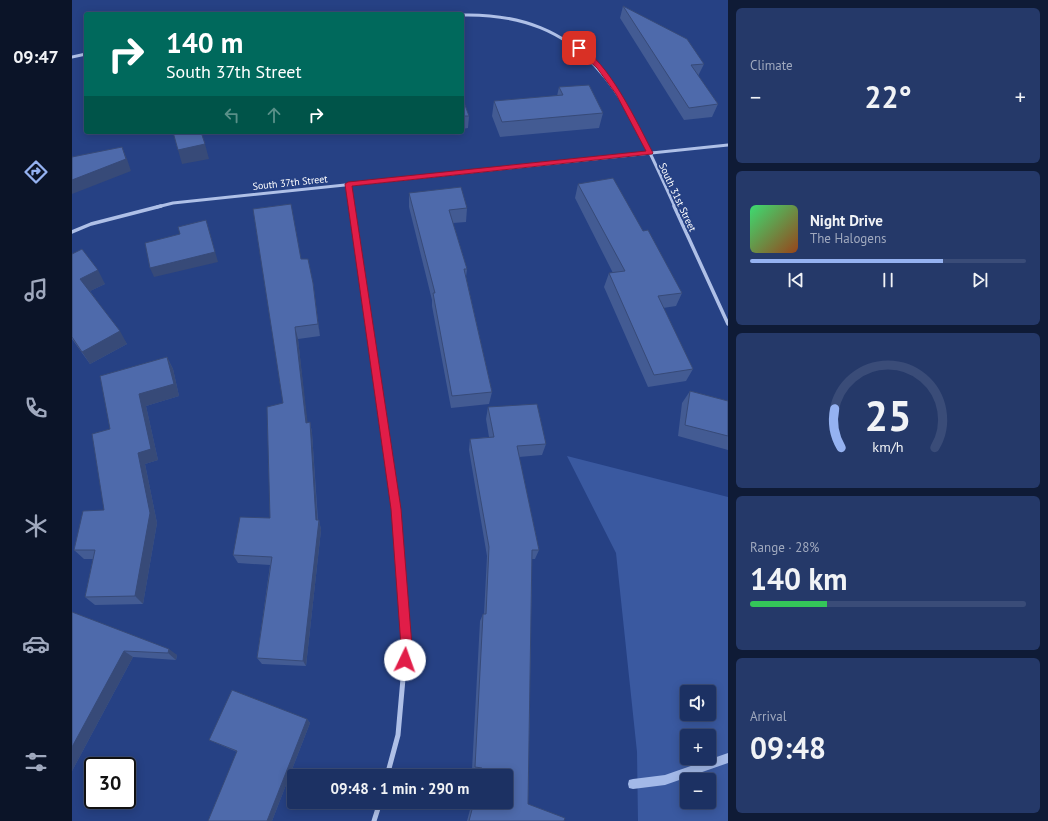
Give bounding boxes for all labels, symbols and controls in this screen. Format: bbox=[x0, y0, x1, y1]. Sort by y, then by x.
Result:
text: 140 m bbox=[166, 24, 243, 61]
icon: right bbox=[100, 28, 152, 80]
pin bbox=[562, 31, 596, 65]
icon: arrive bbox=[568, 37, 590, 59]
text: 09:47 bbox=[13, 45, 59, 68]
text: Climate bbox=[750, 57, 793, 74]
text: South 37th Street bbox=[166, 60, 302, 83]
text: 22° bbox=[864, 77, 912, 116]
text: − bbox=[750, 83, 761, 111]
text: + bbox=[1015, 83, 1026, 111]
icon: left bbox=[221, 104, 243, 126]
icon: ahead bbox=[263, 104, 285, 126]
icon: right bbox=[305, 104, 327, 126]
icon: directions bbox=[22, 158, 50, 186]
street label: South 31st Street bbox=[656, 161, 699, 234]
street label: South 37th Street bbox=[252, 172, 329, 193]
text: Night Drive bbox=[810, 211, 883, 230]
text: The Halogens bbox=[810, 230, 887, 247]
icon: previous bbox=[785, 269, 807, 291]
icon: pause bbox=[877, 269, 899, 291]
icon: next bbox=[969, 269, 991, 291]
icon: music bbox=[22, 276, 50, 304]
text: 25 bbox=[864, 389, 912, 442]
icon: phone bbox=[22, 394, 50, 422]
text: km/h bbox=[872, 437, 904, 456]
icon: climate bbox=[22, 512, 50, 540]
text: Range · 28% bbox=[750, 539, 819, 556]
text: 140 km bbox=[750, 559, 848, 598]
icon: car bbox=[22, 630, 50, 658]
position arrow bbox=[384, 639, 426, 681]
map controls bbox=[680, 685, 716, 809]
button: sound bbox=[680, 685, 716, 721]
text: Arrival bbox=[750, 708, 786, 725]
text: 09:48 bbox=[750, 728, 826, 767]
button: + bbox=[680, 729, 716, 765]
icon: filters bbox=[22, 748, 50, 776]
speed limit sign: 30 bbox=[84, 757, 136, 809]
button: − bbox=[680, 773, 716, 809]
text: 09:48 · 1 min · 290 m bbox=[331, 779, 469, 798]

